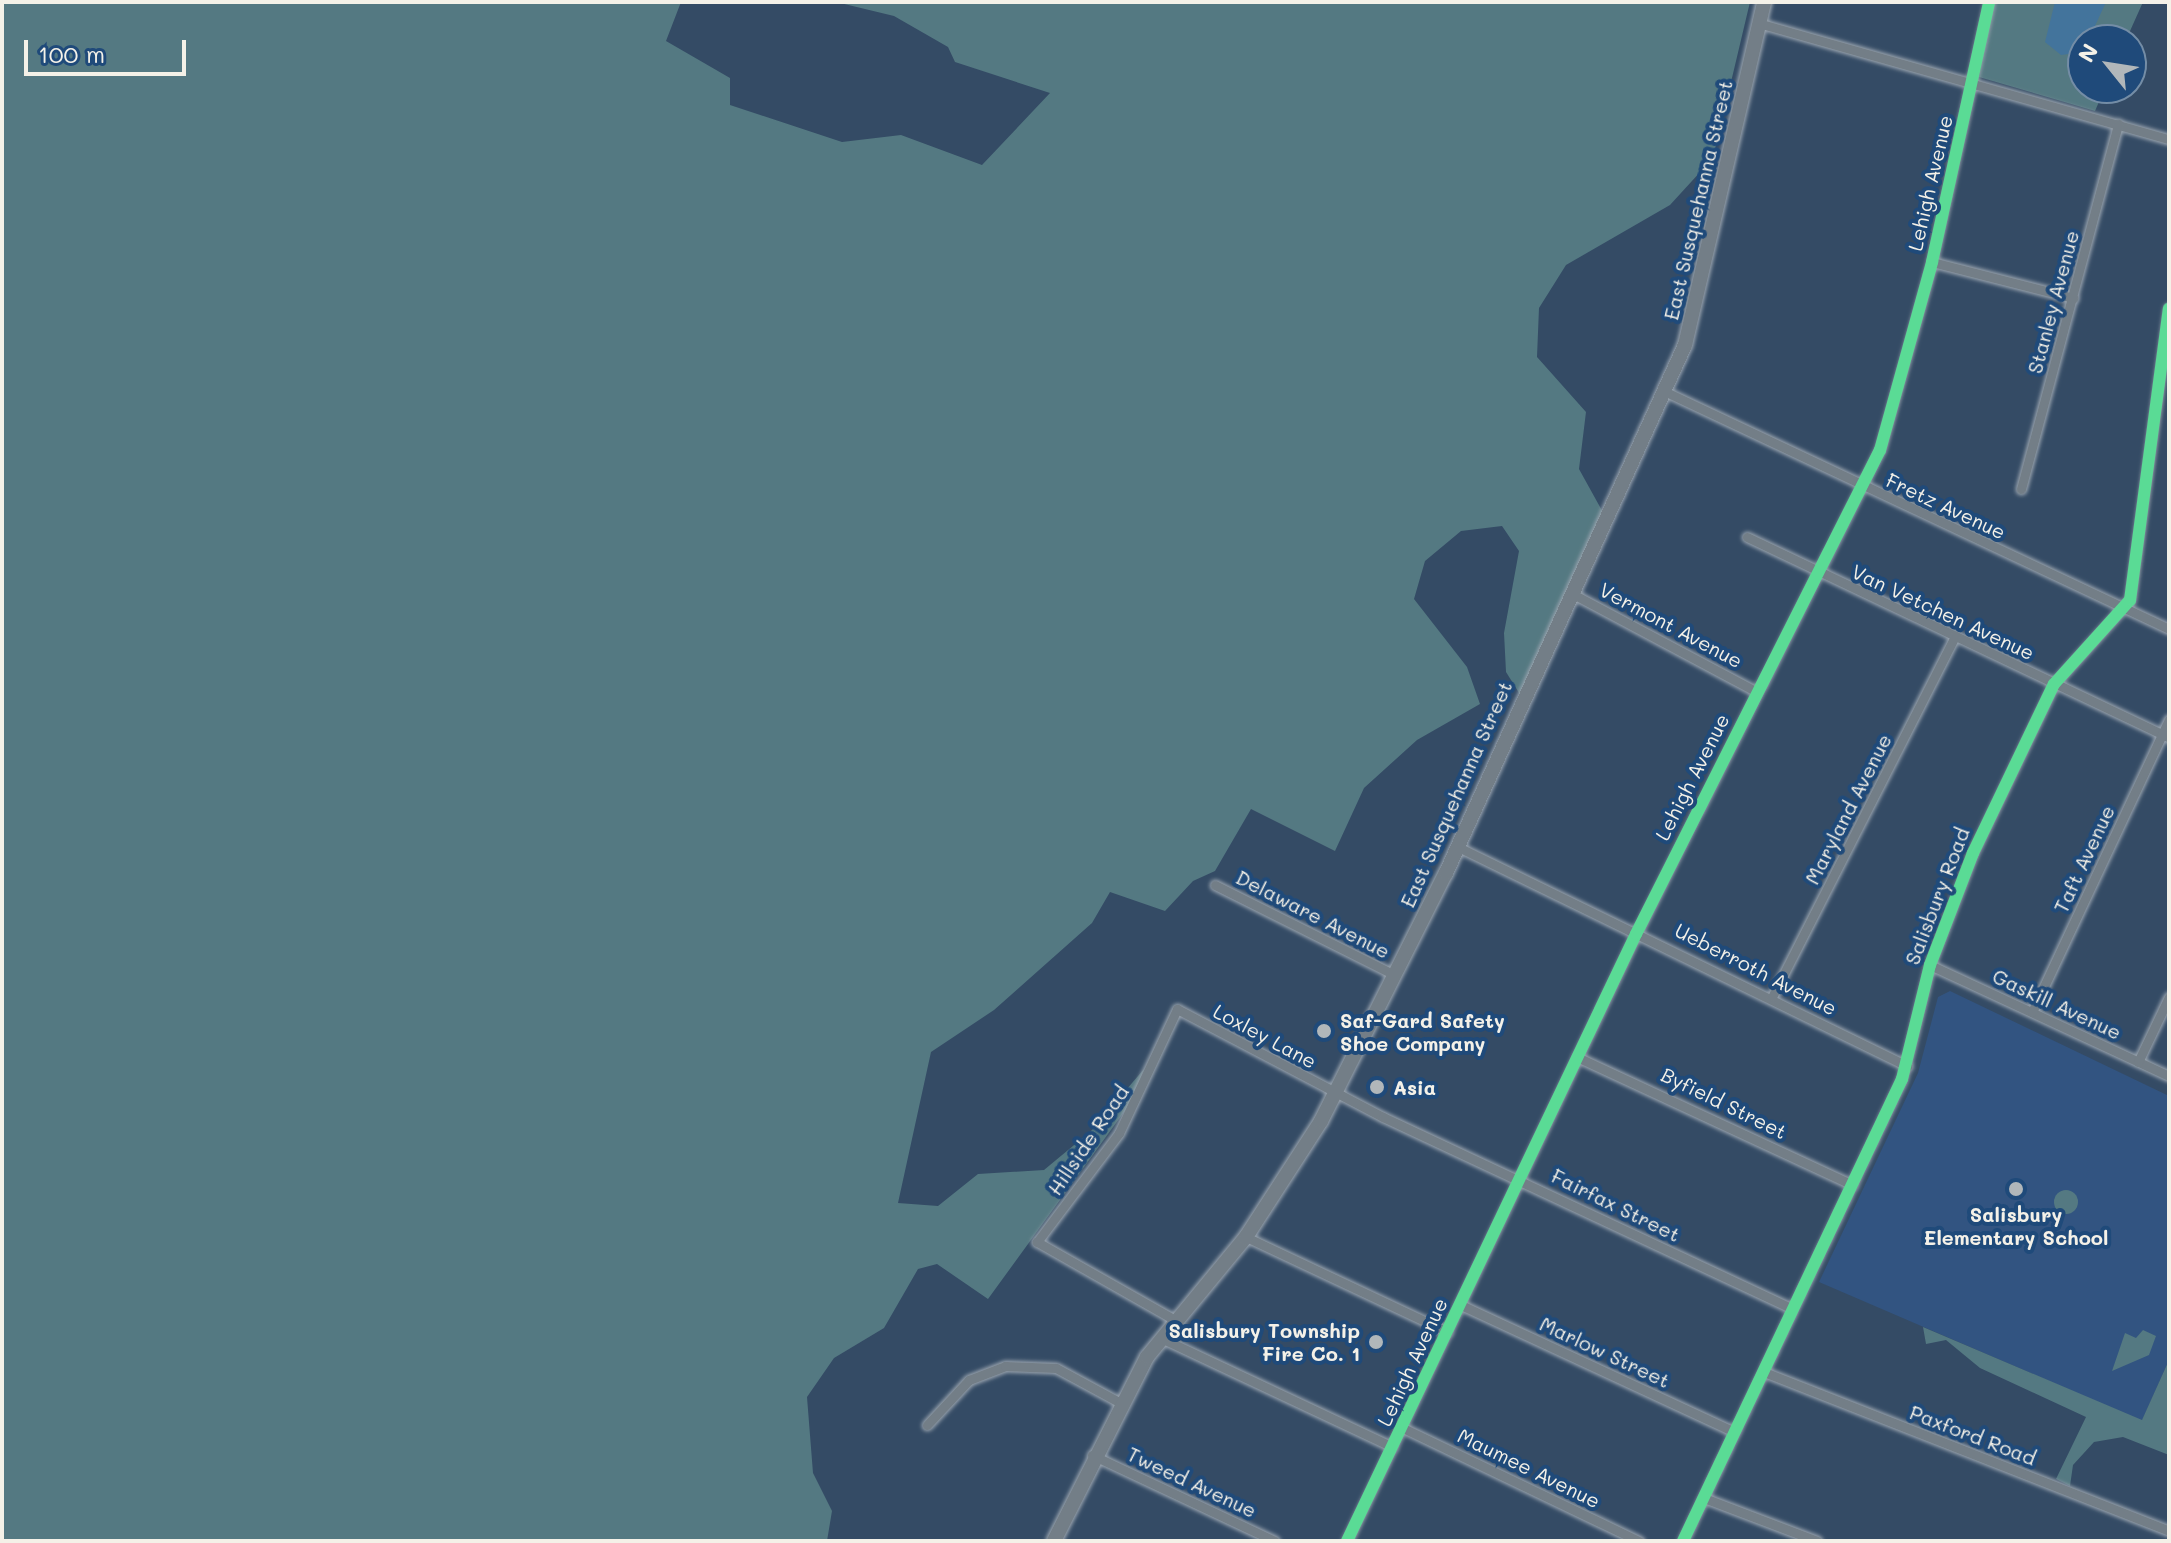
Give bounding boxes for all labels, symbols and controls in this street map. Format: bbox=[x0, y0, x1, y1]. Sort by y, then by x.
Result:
scale bar bbox=[28, 24, 190, 74]
north arrow bbox=[2067, 24, 2147, 104]
text: 100 m bbox=[38, 38, 105, 69]
text: N bbox=[2071, 38, 2104, 67]
street label: East Susquehanna Street bbox=[1659, 78, 1737, 322]
street label: Lehigh Avenue bbox=[1903, 113, 1957, 253]
street label: Stanley Avenue bbox=[2022, 228, 2084, 376]
street label: Fretz Avenue bbox=[1882, 468, 2010, 544]
street label: Van Vetchen Avenue bbox=[1848, 559, 2038, 665]
street label: Vermont Avenue bbox=[1595, 577, 1747, 673]
street label: East Susquehanna Street bbox=[1395, 677, 1517, 911]
street label: Lehigh Avenue bbox=[1650, 710, 1734, 844]
street label: Maryland Avenue bbox=[1800, 730, 1896, 888]
street label: Taft Avenue bbox=[2049, 801, 2119, 917]
street label: Salisbury Road bbox=[1900, 824, 1974, 968]
street label: Delaware Avenue bbox=[1232, 865, 1394, 963]
street label: Ueberroth Avenue bbox=[1671, 918, 1841, 1020]
street label: Gaskill Avenue bbox=[1989, 964, 2125, 1044]
street label: Loxley Lane bbox=[1209, 999, 1321, 1073]
place label: Saf-Gard Safety Shoe Company bbox=[1340, 1008, 1505, 1055]
marker: Saf-Gard Safety Shoe Company bbox=[1315, 1022, 1333, 1040]
street label: Byfield Street bbox=[1657, 1062, 1791, 1144]
place label: Asia bbox=[1393, 1075, 1436, 1099]
marker: Asia bbox=[1368, 1078, 1386, 1096]
street label: Hillside Road bbox=[1042, 1080, 1134, 1200]
street label: Fairfax Street bbox=[1548, 1163, 1684, 1247]
marker: Salisbury Elementary School bbox=[2007, 1180, 2025, 1198]
place label: Salisbury Elementary School bbox=[1924, 1202, 2108, 1249]
street label: Lehigh Avenue bbox=[1372, 1294, 1452, 1430]
street label: Marlow Street bbox=[1536, 1311, 1674, 1393]
place label: Salisbury Township Fire Co. 1 bbox=[1168, 1318, 1360, 1365]
marker: Salisbury Township Fire Co. 1 bbox=[1367, 1333, 1385, 1351]
street label: Paxford Road bbox=[1906, 1400, 2040, 1470]
street label: Maumee Avenue bbox=[1454, 1423, 1604, 1513]
street label: Tweed Avenue bbox=[1124, 1442, 1260, 1522]

